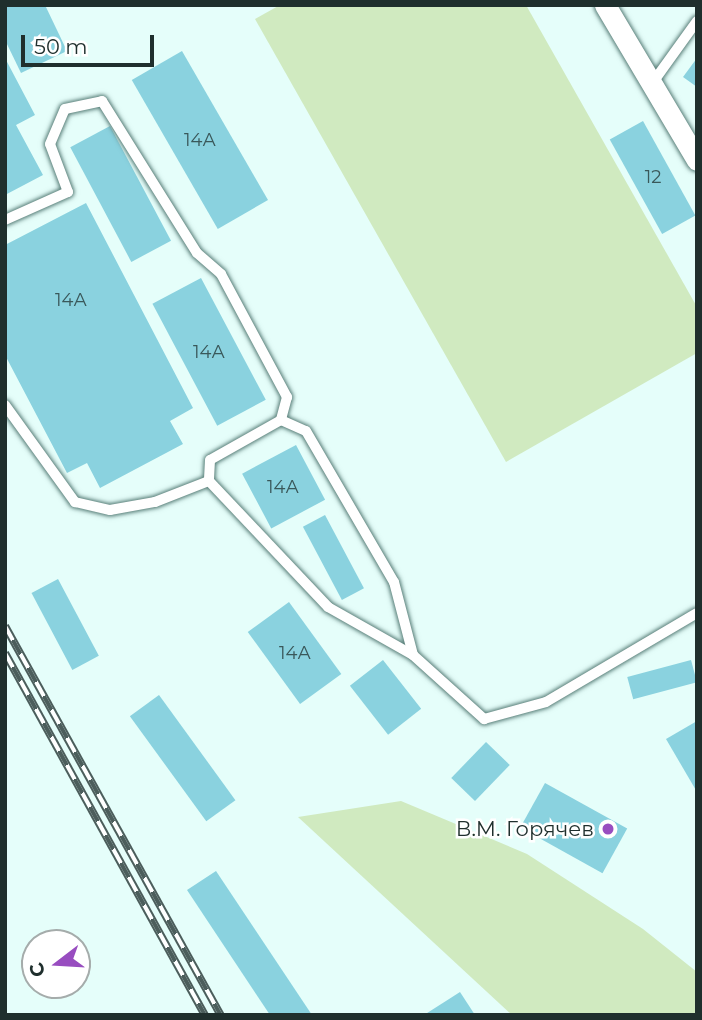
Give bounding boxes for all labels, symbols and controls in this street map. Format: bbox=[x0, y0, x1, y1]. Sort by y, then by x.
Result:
scale bar bbox=[24, 21, 158, 65]
text: 50 m bbox=[34, 34, 88, 59]
house number: 14А bbox=[184, 129, 216, 151]
house number: 12 bbox=[645, 166, 661, 188]
house number: 14А bbox=[55, 289, 87, 311]
house number: 14А bbox=[193, 341, 225, 363]
house number: 14А bbox=[267, 476, 299, 498]
house number: 14А bbox=[279, 642, 311, 664]
place label: В.М. Горячев bbox=[456, 816, 594, 842]
marker: В.М. Горячев bbox=[600, 821, 616, 837]
north arrow bbox=[21, 929, 91, 999]
text: С bbox=[24, 960, 50, 980]

